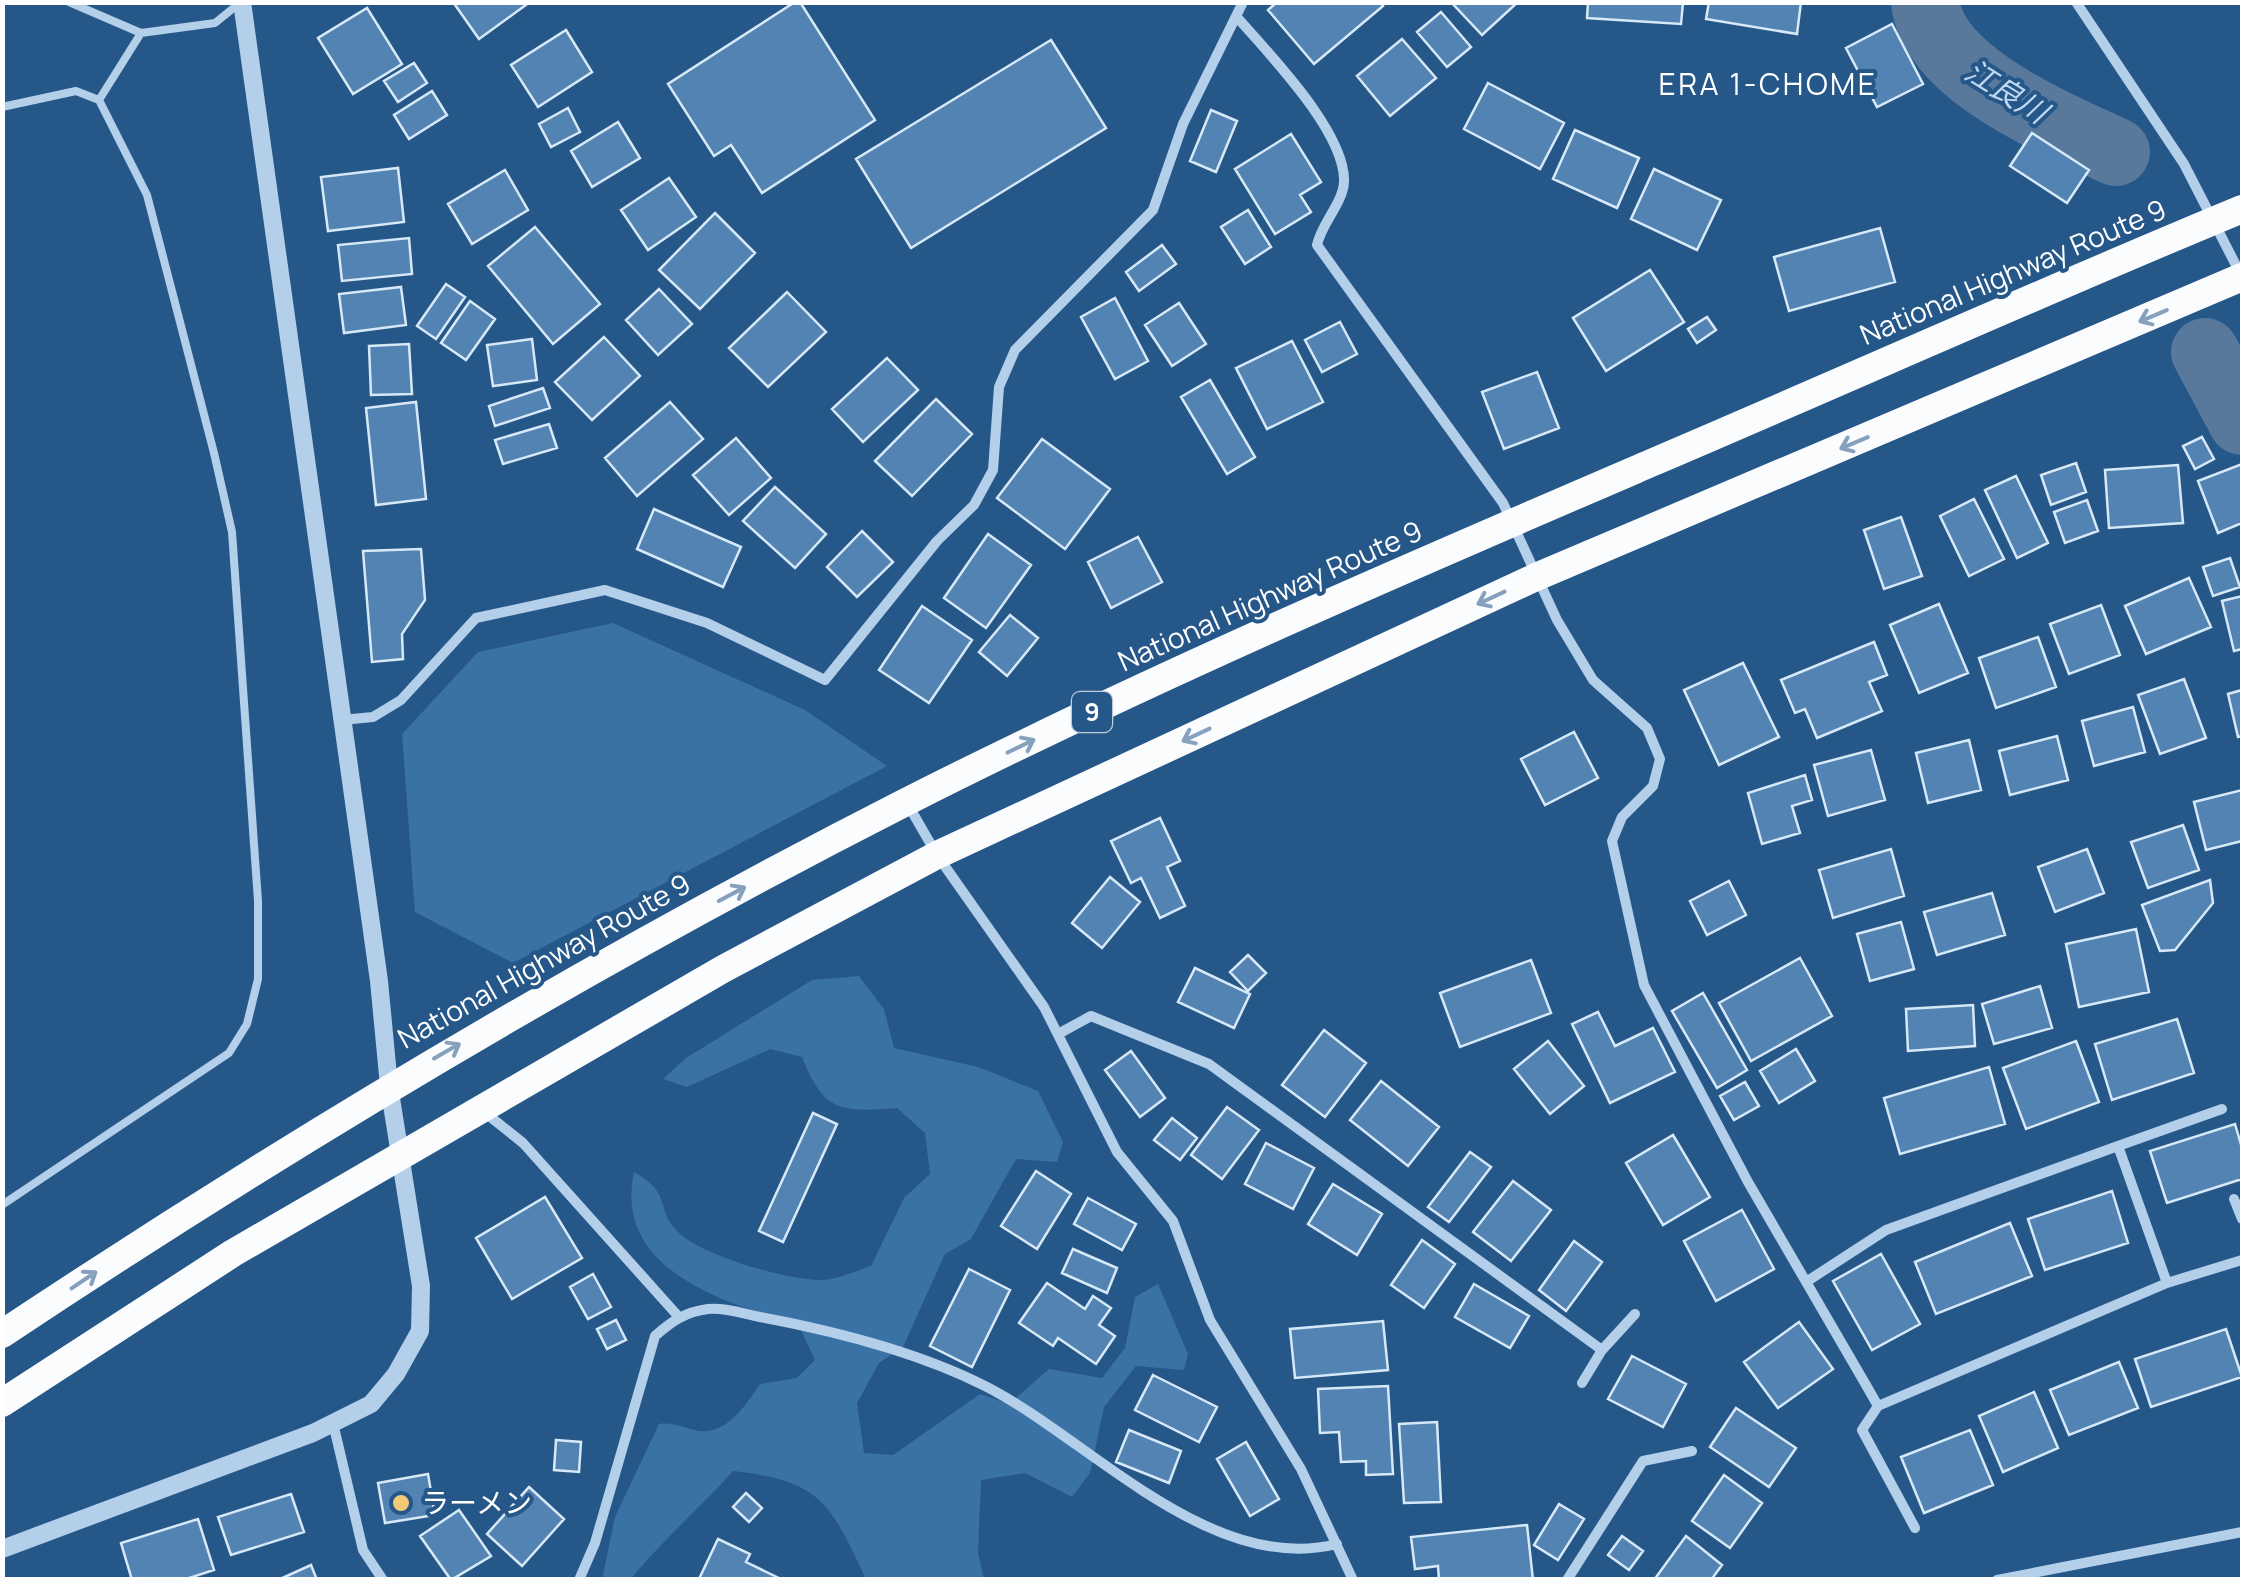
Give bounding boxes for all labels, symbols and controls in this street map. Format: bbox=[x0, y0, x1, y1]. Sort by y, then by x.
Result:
water label: 江良川 bbox=[1958, 49, 2058, 134]
district label: ERA 1-CHOME bbox=[1659, 63, 1877, 104]
street label: National Highway Route 9 bbox=[1854, 189, 2171, 353]
one-way arrow bbox=[2138, 308, 2169, 326]
one-way arrow bbox=[1839, 435, 1869, 453]
street label: National Highway Route 9 bbox=[1112, 511, 1428, 679]
one-way arrow bbox=[1477, 590, 1507, 609]
road number: 9 bbox=[1072, 692, 1112, 732]
one-way arrow bbox=[1181, 726, 1211, 745]
one-way arrow bbox=[1006, 736, 1036, 755]
street label: National Highway Route 9 bbox=[390, 864, 697, 1056]
one-way arrow bbox=[716, 884, 746, 903]
one-way arrow bbox=[433, 1041, 461, 1061]
one-way arrow bbox=[69, 1270, 97, 1291]
place label: ラーメン bbox=[421, 1483, 532, 1521]
marker: ラーメン bbox=[390, 1492, 412, 1514]

